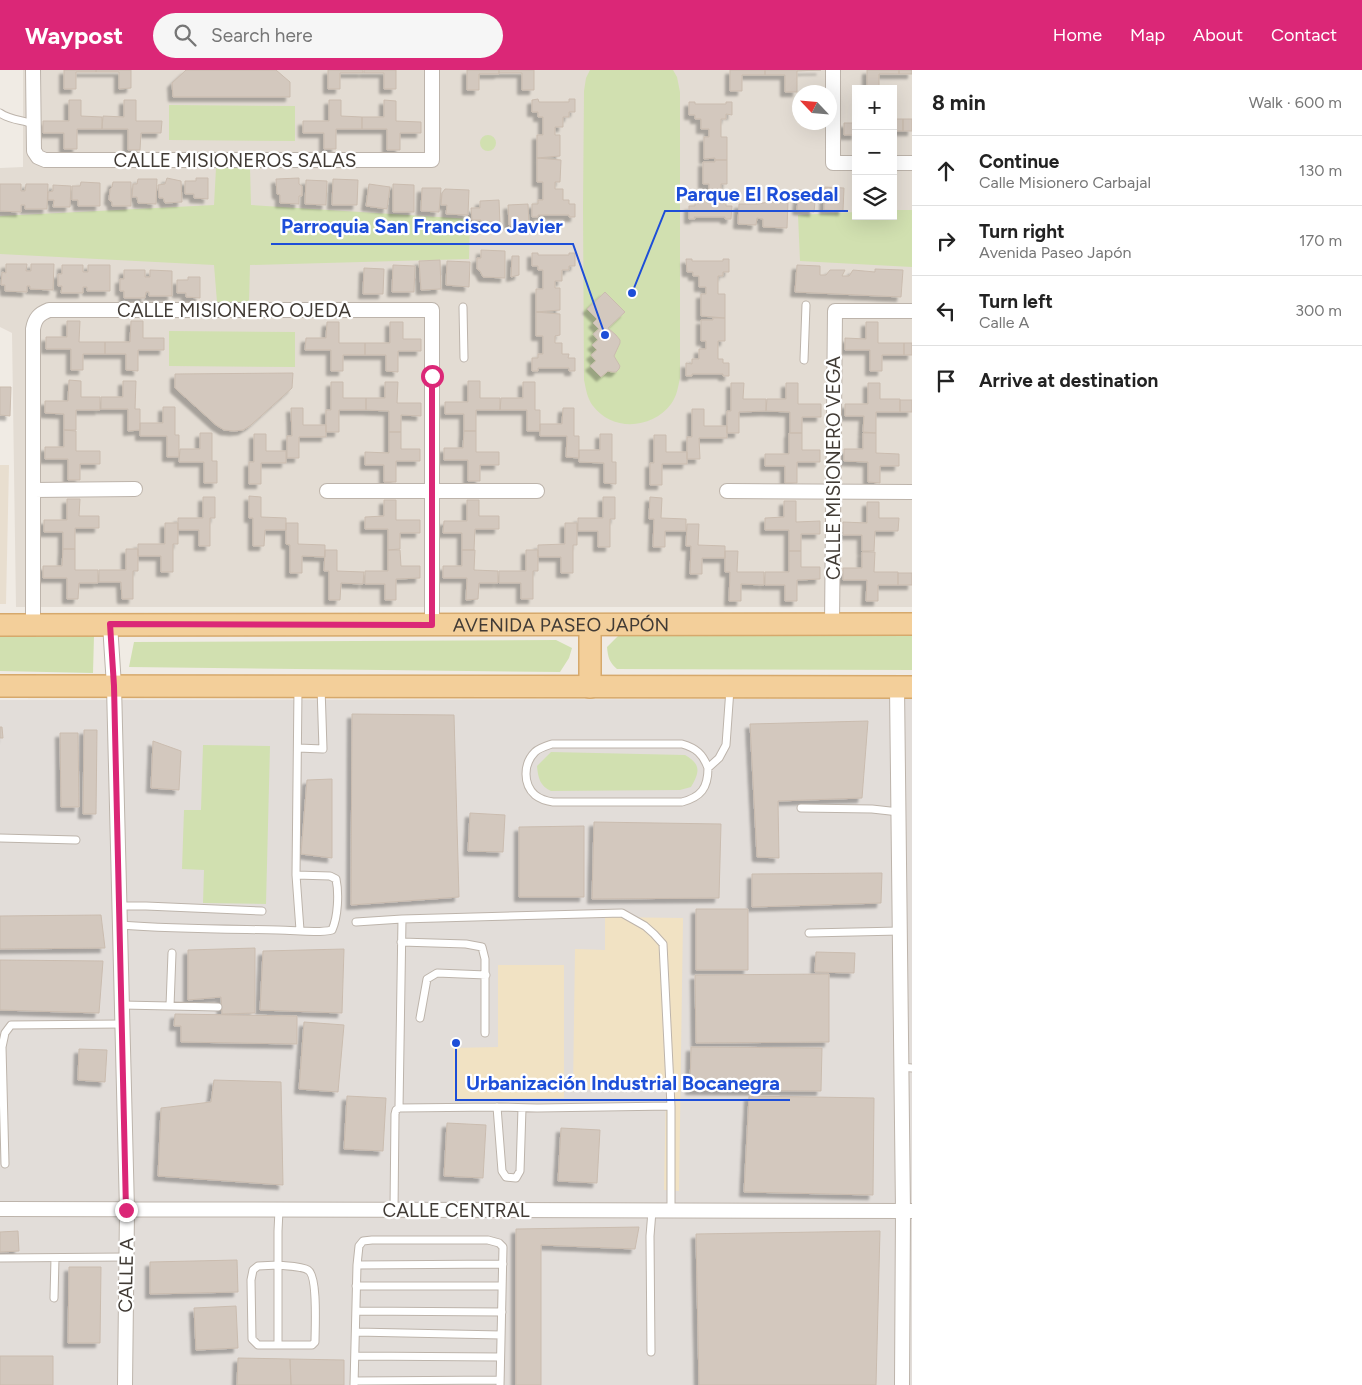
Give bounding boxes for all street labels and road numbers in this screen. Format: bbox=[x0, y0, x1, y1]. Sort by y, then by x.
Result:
street label: CALLE MISIONEROS SALAS bbox=[114, 149, 356, 172]
street label: CALLE MISIONERO OJEDA bbox=[117, 299, 351, 322]
street label: CALLE MISIONERO VEGA bbox=[822, 356, 845, 580]
street label: AVENIDA PASEO JAPÓN bbox=[453, 613, 669, 636]
street label: CALLE CENTRAL bbox=[382, 1199, 530, 1222]
street label: CALLE A bbox=[114, 1237, 138, 1313]

